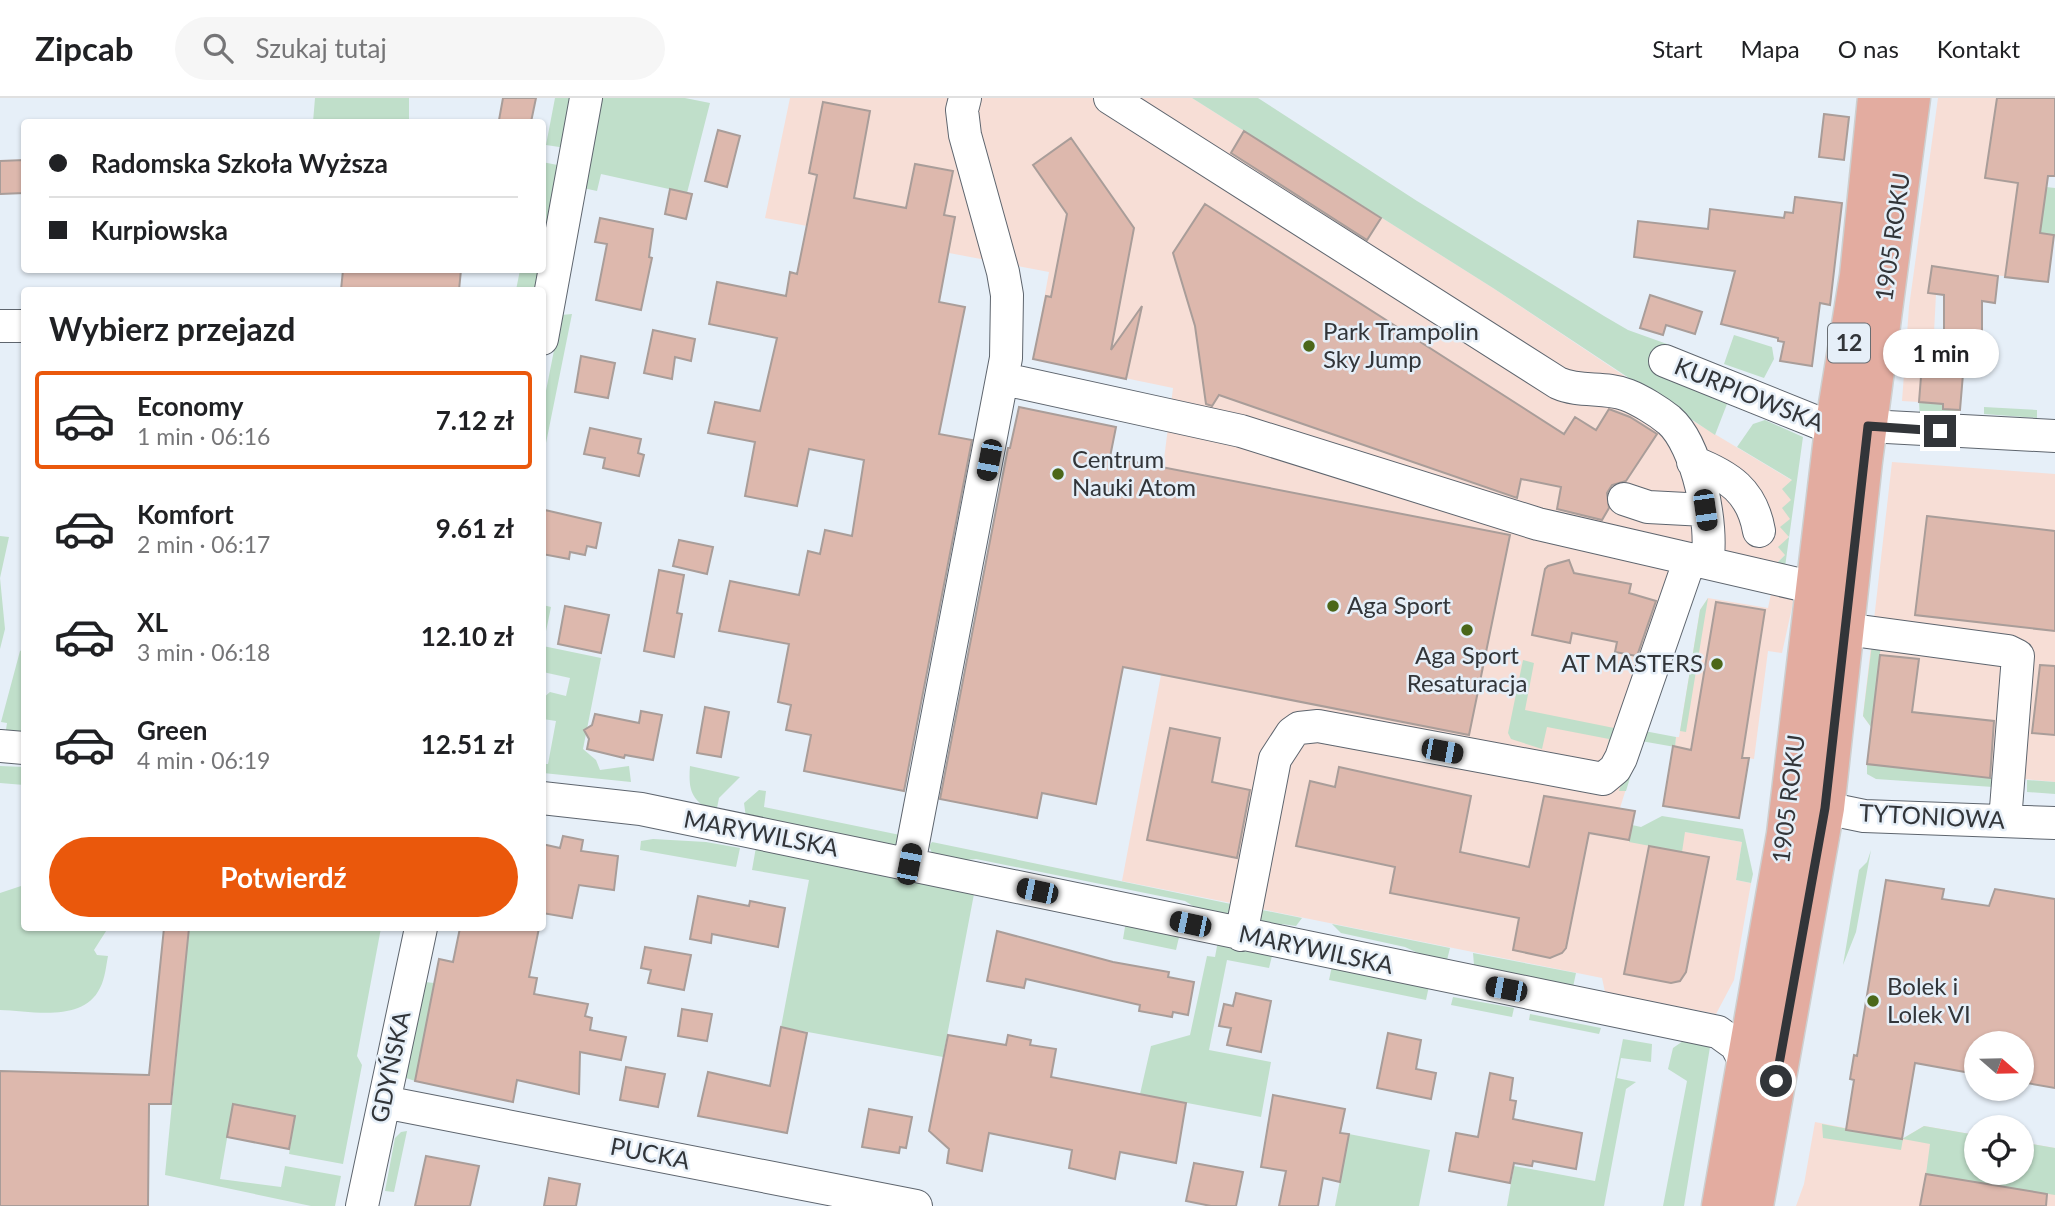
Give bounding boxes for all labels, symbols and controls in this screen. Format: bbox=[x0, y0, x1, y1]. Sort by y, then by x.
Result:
search box bbox=[175, 17, 665, 80]
text: Zipcab bbox=[35, 28, 133, 68]
icon: search bbox=[199, 29, 237, 67]
text: Szukaj tutaj bbox=[255, 32, 387, 64]
text: Start bbox=[1652, 34, 1703, 63]
text: Mapa bbox=[1741, 34, 1800, 63]
text: O nas bbox=[1838, 34, 1899, 63]
text: Kontakt bbox=[1937, 34, 2020, 63]
text: Radomska Szkoła Wyższa bbox=[91, 147, 388, 179]
street label: 1905 ROKU bbox=[1868, 171, 1915, 303]
text: Kurpiowska bbox=[91, 214, 228, 246]
text: Wybierz przejazd bbox=[49, 309, 295, 348]
place label: Park Trampolin Sky Jump bbox=[1323, 316, 1479, 373]
road number: 12 bbox=[1828, 324, 1870, 362]
callout: 1 min bbox=[1882, 330, 1998, 378]
marker: Park Trampolin Sky Jump bbox=[1301, 338, 1317, 354]
text: 1 min bbox=[1912, 339, 1970, 367]
street label: KURPIOWSKA bbox=[1671, 350, 1829, 437]
icon: car bbox=[53, 389, 116, 452]
text: Economy bbox=[137, 390, 243, 422]
text: 7.12 zł bbox=[436, 404, 514, 436]
route end bbox=[1924, 415, 1956, 447]
text: 1 min · 06:16 bbox=[137, 422, 270, 450]
car bbox=[975, 437, 1004, 483]
place label: Centrum Nauki Atom bbox=[1072, 444, 1196, 501]
marker: Centrum Nauki Atom bbox=[1050, 466, 1066, 482]
car bbox=[1692, 488, 1719, 532]
icon: car bbox=[53, 497, 116, 560]
text: Komfort bbox=[137, 498, 234, 530]
text: 9.61 zł bbox=[436, 512, 514, 544]
text: 2 min · 06:17 bbox=[137, 530, 270, 558]
place label: Aga Sport bbox=[1347, 590, 1451, 619]
marker: Aga Sport bbox=[1325, 598, 1341, 614]
icon: car bbox=[53, 605, 116, 668]
text: XL bbox=[137, 606, 168, 638]
text: 12.10 zł bbox=[421, 620, 514, 652]
marker: Aga Sport Resaturacja bbox=[1459, 622, 1475, 638]
text: 3 min · 06:18 bbox=[137, 638, 270, 666]
place label: Aga Sport Resaturacja bbox=[1407, 640, 1527, 697]
place label: AT MASTERS bbox=[1561, 648, 1703, 677]
marker: AT MASTERS bbox=[1709, 656, 1725, 672]
icon: car bbox=[53, 713, 116, 776]
text: Green bbox=[137, 714, 207, 746]
text: 12.51 zł bbox=[421, 728, 514, 760]
street label: 1905 ROKU bbox=[1765, 733, 1810, 865]
car bbox=[1420, 737, 1465, 765]
text: 4 min · 06:19 bbox=[137, 746, 270, 774]
street label: TYTONIOWA bbox=[1858, 797, 2006, 834]
street label: MARYWILSKA bbox=[681, 803, 842, 862]
button: Potwierdź bbox=[49, 837, 518, 917]
car bbox=[895, 841, 924, 887]
car bbox=[1015, 876, 1060, 906]
car bbox=[1168, 909, 1213, 939]
street label: MARYWILSKA bbox=[1237, 918, 1397, 979]
place label: Bolek i Lolek VI bbox=[1887, 971, 1971, 1028]
car bbox=[1484, 975, 1529, 1003]
marker: Bolek i Lolek VI bbox=[1865, 993, 1881, 1009]
street label: GDYŃSKA bbox=[364, 1008, 416, 1125]
north arrow bbox=[1964, 1031, 2034, 1101]
map controls bbox=[1964, 1031, 2034, 1185]
route start bbox=[1760, 1065, 1792, 1097]
button: locate bbox=[1964, 1115, 2034, 1185]
street label: PUCKA bbox=[608, 1131, 693, 1175]

